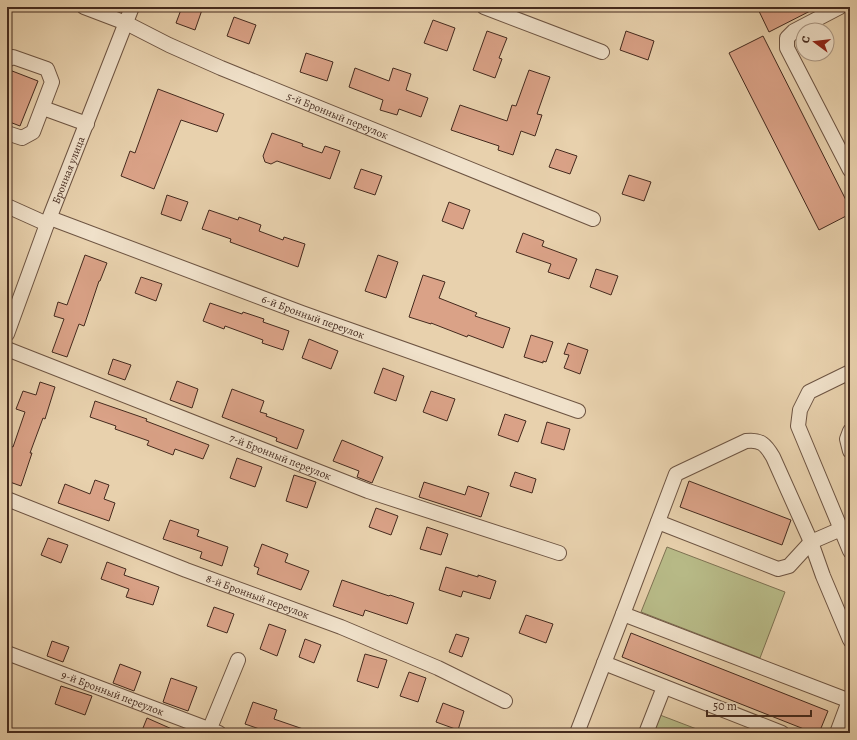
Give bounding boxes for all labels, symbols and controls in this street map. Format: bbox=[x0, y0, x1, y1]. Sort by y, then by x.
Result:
north arrow bbox=[795, 22, 835, 62]
text: С bbox=[798, 34, 814, 45]
street label: 5-й Бронный переулок bbox=[285, 88, 391, 143]
street label: Бронная улица bbox=[48, 133, 88, 206]
street label: 6-й Бронный переулок bbox=[260, 291, 367, 342]
street label: 7-й Бронный переулок bbox=[228, 430, 334, 483]
street label: 8-й Бронный переулок bbox=[204, 571, 312, 622]
street label: 9-й Бронный переулок bbox=[59, 667, 166, 719]
scale bar bbox=[707, 692, 811, 718]
text: 50 m bbox=[713, 698, 737, 714]

